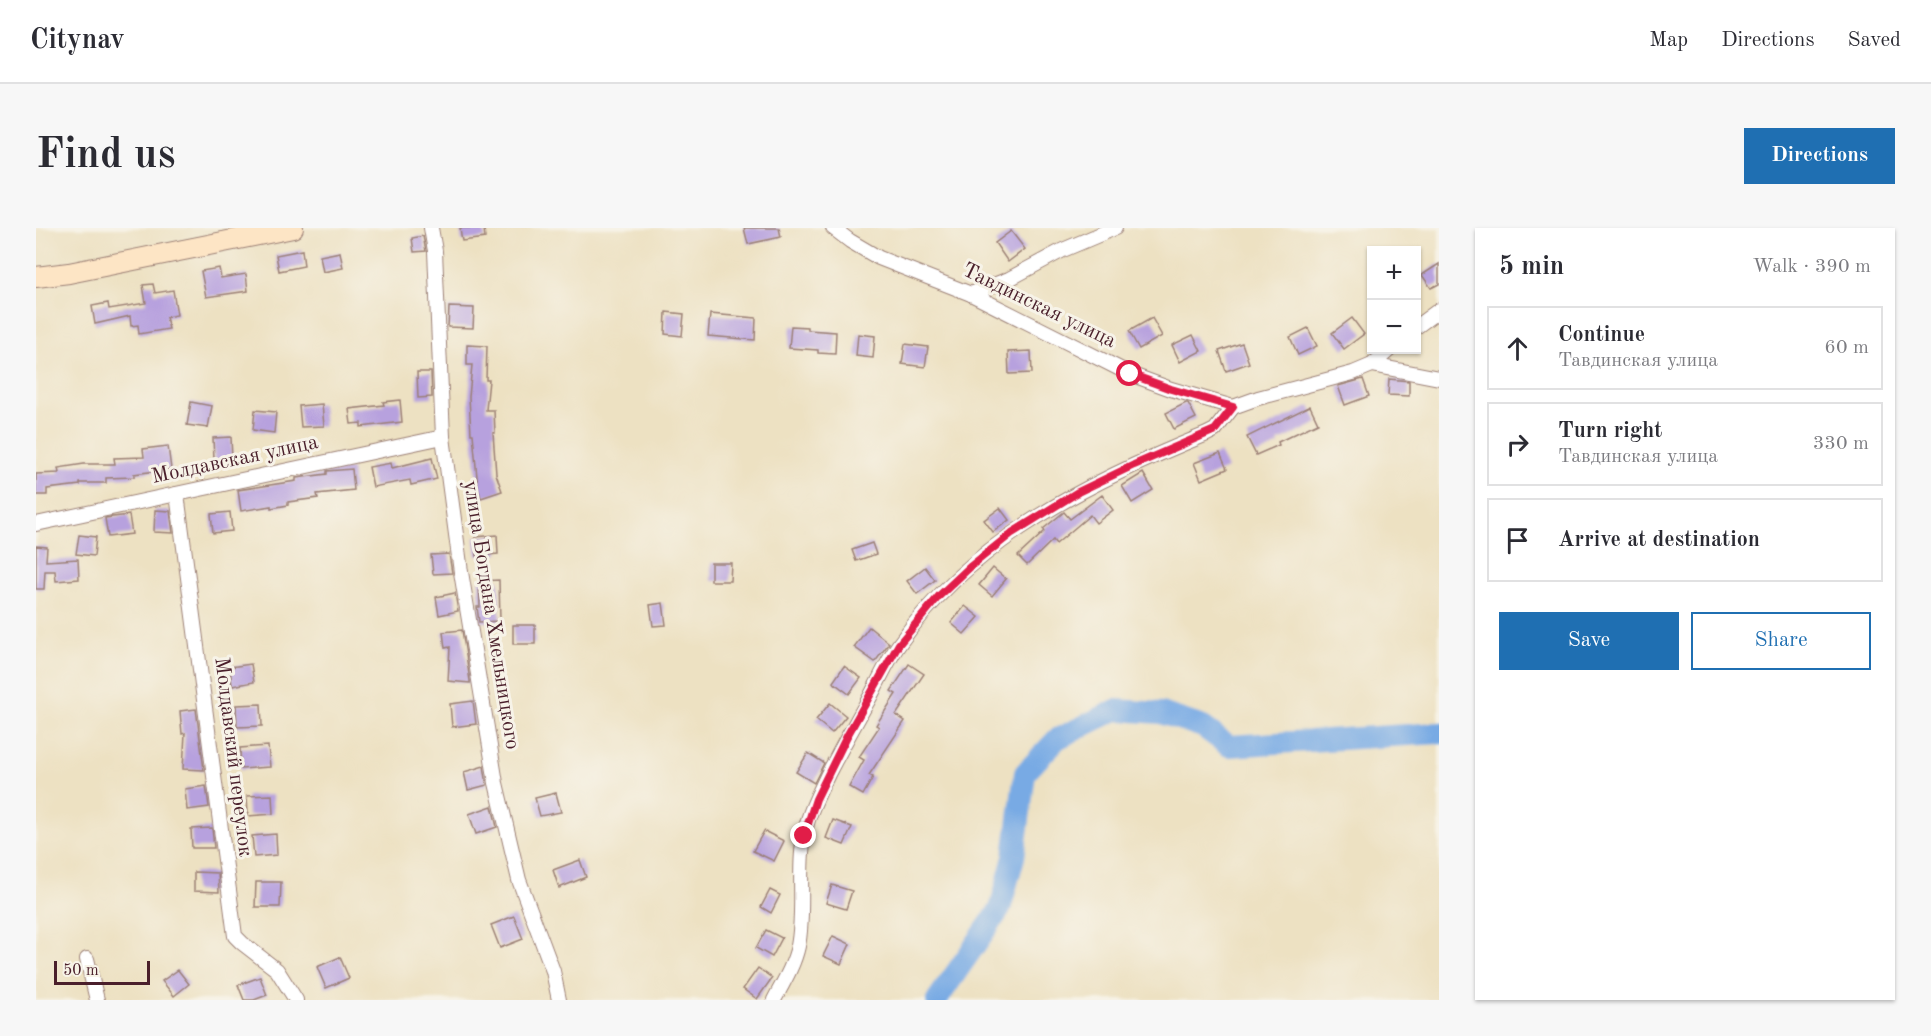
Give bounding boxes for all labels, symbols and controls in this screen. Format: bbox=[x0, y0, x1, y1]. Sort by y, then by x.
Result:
text: Citynav bbox=[30, 27, 125, 55]
text: Map bbox=[1649, 30, 1688, 51]
text: Directions bbox=[1721, 30, 1815, 51]
text: Saved bbox=[1848, 30, 1901, 51]
button: Directions bbox=[1744, 128, 1895, 184]
text: Find us bbox=[36, 135, 175, 177]
map controls bbox=[1367, 246, 1421, 354]
button: + bbox=[1367, 246, 1421, 300]
text: 5 min bbox=[1499, 254, 1564, 280]
text: Walk · 390 m bbox=[1752, 257, 1871, 277]
street label: Тавдинская улица bbox=[959, 260, 1119, 352]
button: − bbox=[1367, 300, 1421, 354]
text: Continue bbox=[1558, 324, 1645, 346]
icon: ahead bbox=[1501, 332, 1534, 365]
text: 60 m bbox=[1824, 338, 1869, 358]
text: Тавдинская улица bbox=[1558, 351, 1718, 371]
route start bbox=[1116, 360, 1142, 386]
text: Turn right bbox=[1558, 420, 1662, 442]
icon: right bbox=[1501, 428, 1534, 461]
street label: Молдавская улица bbox=[150, 432, 320, 488]
text: 330 m bbox=[1813, 434, 1869, 454]
text: Тавдинская улица bbox=[1558, 447, 1718, 467]
street label: улица Богдана Хмельницкого bbox=[459, 479, 523, 751]
icon: arrive bbox=[1501, 524, 1534, 557]
text: Arrive at destination bbox=[1558, 529, 1760, 551]
button: Save bbox=[1499, 612, 1679, 670]
button: Share bbox=[1691, 612, 1871, 670]
street label: Молдавский переулок bbox=[210, 656, 256, 858]
route end bbox=[790, 822, 816, 848]
scale bar bbox=[54, 958, 150, 986]
text: 50 m bbox=[63, 963, 99, 979]

